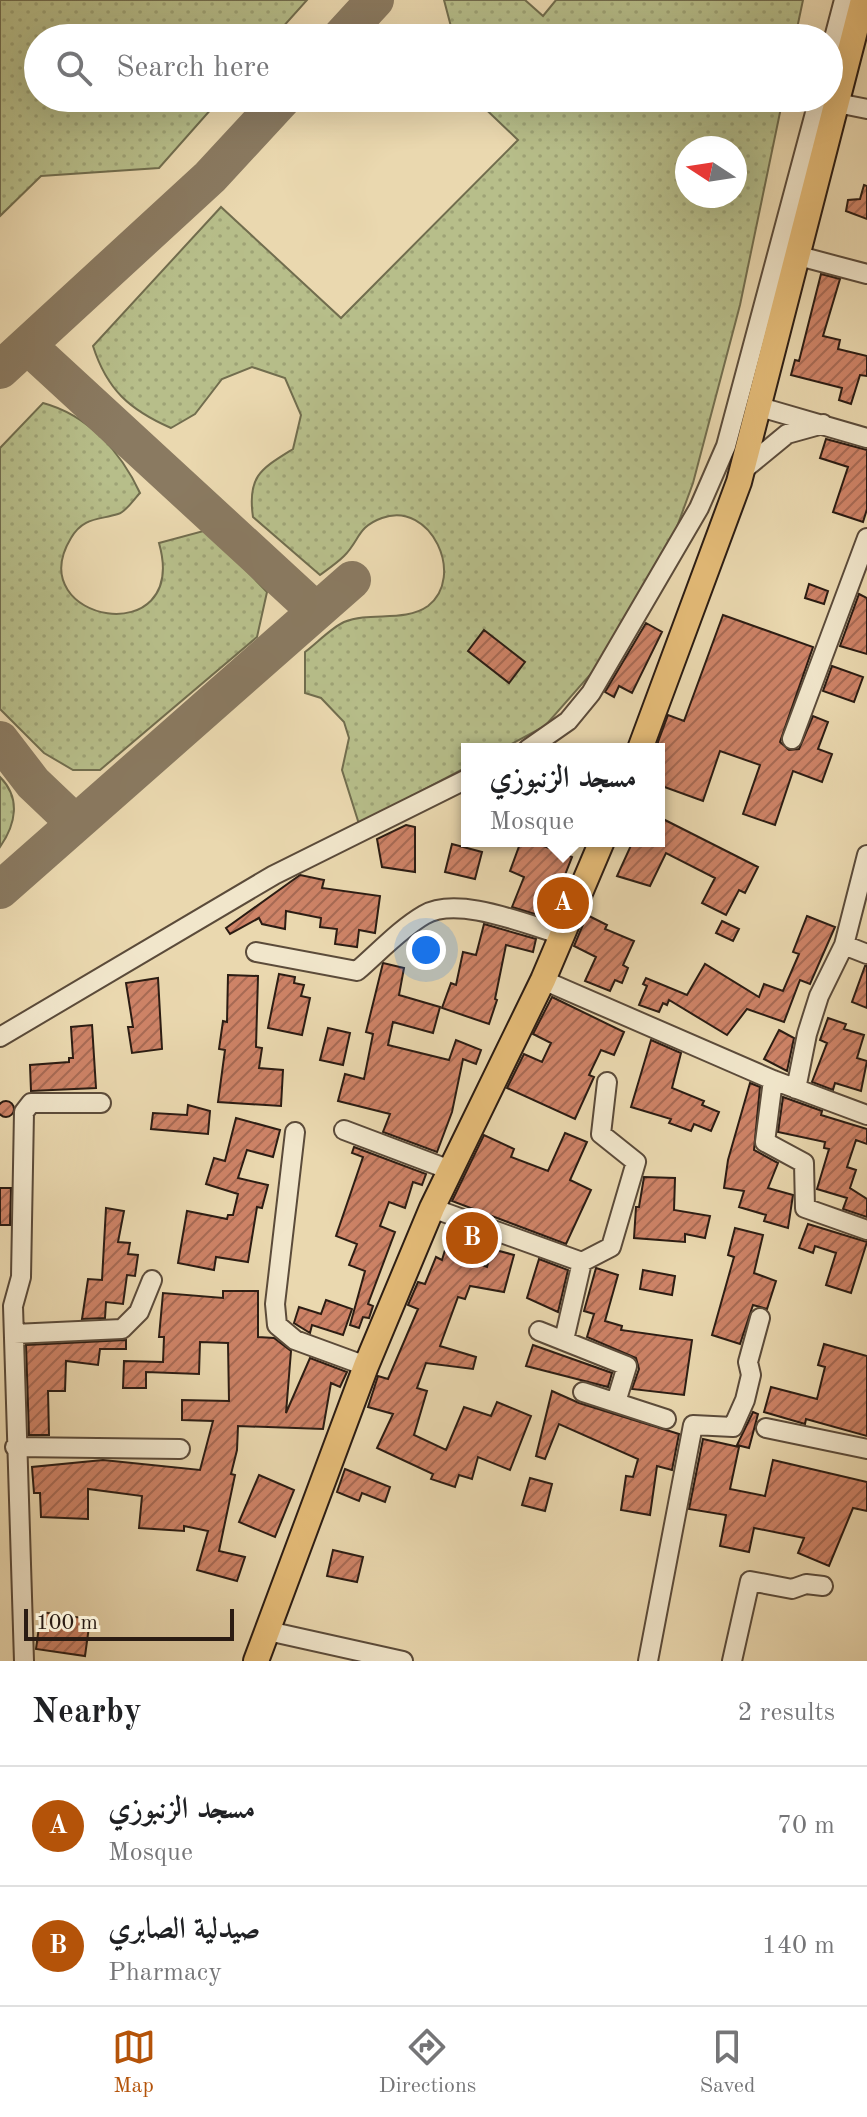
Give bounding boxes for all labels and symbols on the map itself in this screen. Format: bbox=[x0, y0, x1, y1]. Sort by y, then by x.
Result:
north arrow bbox=[675, 136, 747, 208]
pin: A bbox=[537, 873, 589, 933]
your location bbox=[406, 930, 446, 970]
pin: B bbox=[446, 1208, 498, 1268]
scale bar bbox=[24, 1605, 234, 1641]

